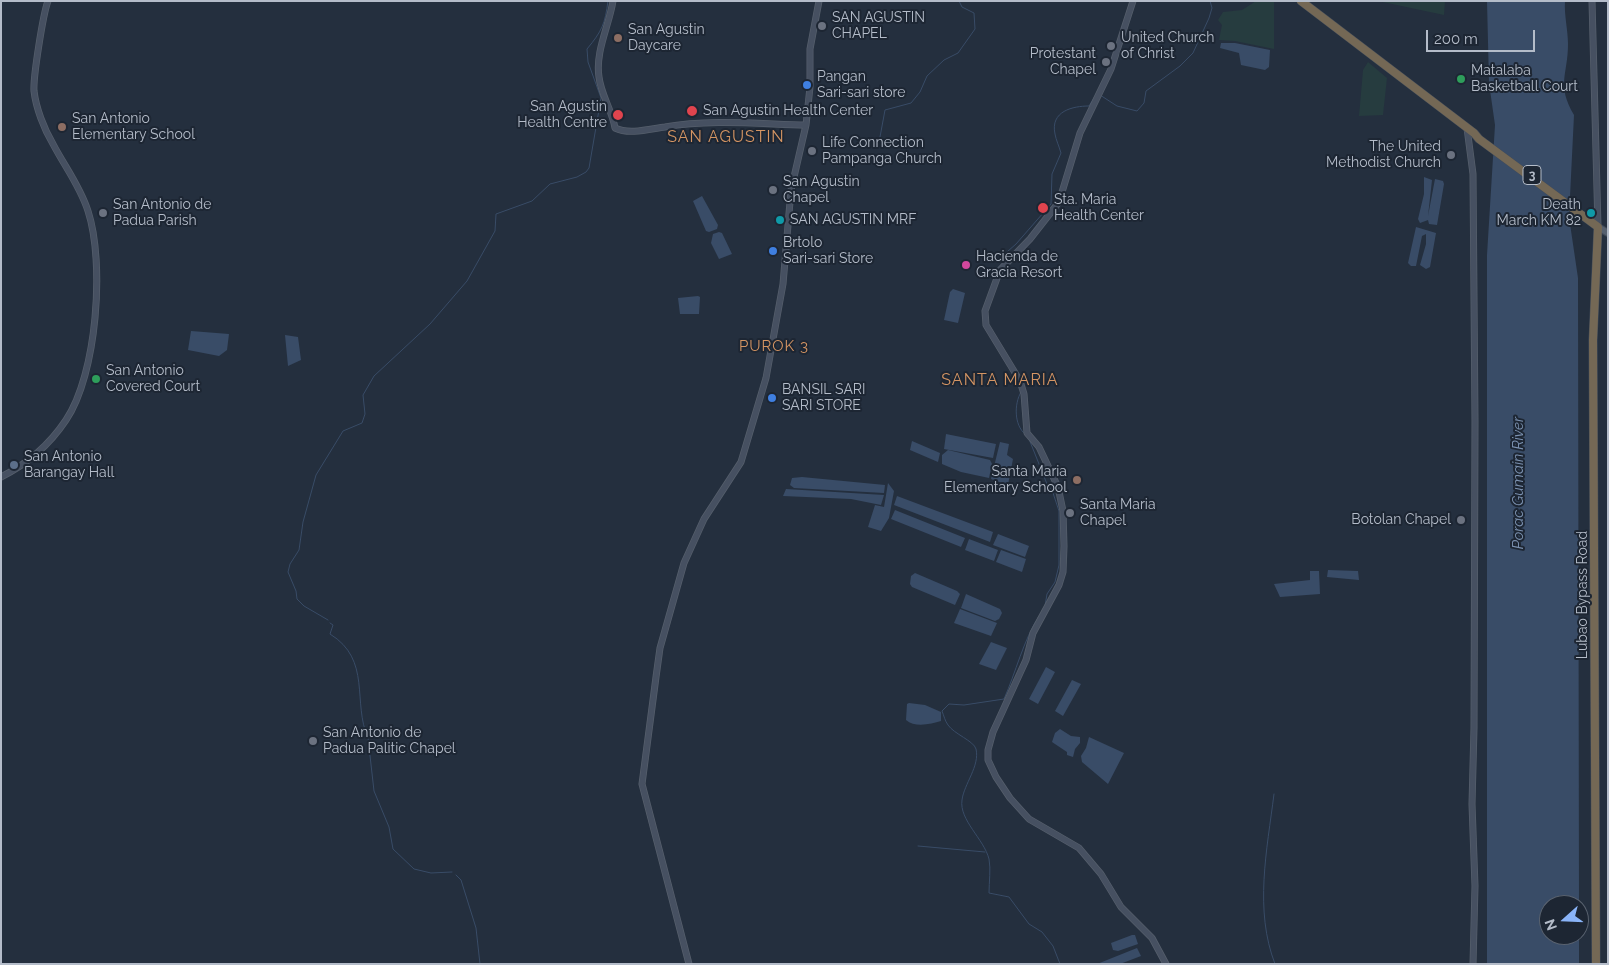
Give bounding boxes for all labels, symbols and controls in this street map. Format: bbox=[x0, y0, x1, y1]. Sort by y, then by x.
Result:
place label: SAN AGUSTIN CHAPEL bbox=[832, 10, 925, 42]
marker: SAN AGUSTIN CHAPEL bbox=[816, 20, 828, 32]
scale bar bbox=[1429, 20, 1538, 52]
place label: San Agustin Daycare bbox=[628, 22, 705, 54]
place label: United Church of Christ bbox=[1121, 30, 1214, 62]
text: 200 m bbox=[1434, 30, 1478, 48]
marker: San Agustin Daycare bbox=[612, 32, 624, 44]
marker: United Church of Christ bbox=[1105, 40, 1117, 52]
place label: Protestant Chapel bbox=[1030, 46, 1096, 78]
marker: Protestant Chapel bbox=[1100, 56, 1112, 68]
place label: Matalaba Basketball Court bbox=[1471, 63, 1578, 95]
place label: Pangan Sari-sari store bbox=[817, 69, 905, 102]
marker: Matalaba Basketball Court bbox=[1455, 73, 1467, 85]
marker: Pangan Sari-sari store bbox=[801, 79, 813, 91]
place label: San Agustin Health Centre bbox=[517, 99, 607, 132]
place label: San Agustin Health Center bbox=[703, 103, 873, 119]
marker: San Agustin Health Center bbox=[685, 104, 699, 118]
marker: San Agustin Health Centre bbox=[611, 108, 625, 122]
place label: San Antonio Elementary School bbox=[72, 111, 195, 144]
marker: San Antonio Elementary School bbox=[56, 121, 68, 133]
district label: SAN AGUSTIN bbox=[666, 127, 786, 147]
place label: Life Connection Pampanga Church bbox=[822, 135, 942, 168]
place label: The United Methodist Church bbox=[1326, 139, 1441, 172]
marker: Life Connection Pampanga Church bbox=[806, 145, 818, 157]
marker: The United Methodist Church bbox=[1445, 149, 1457, 161]
road number: 3 bbox=[1523, 166, 1541, 184]
place label: San Agustin Chapel bbox=[783, 174, 860, 206]
marker: San Agustin Chapel bbox=[767, 184, 779, 196]
place label: Sta. Maria Health Center bbox=[1054, 192, 1144, 224]
place label: San Antonio de Padua Parish bbox=[113, 197, 211, 230]
place label: Death March KM 82 bbox=[1497, 197, 1581, 230]
marker: Sta. Maria Health Center bbox=[1036, 201, 1050, 215]
marker: San Antonio de Padua Parish bbox=[97, 207, 109, 219]
marker: Death March KM 82 bbox=[1585, 207, 1597, 219]
place label: SAN AGUSTIN MRF bbox=[790, 212, 916, 228]
marker: SAN AGUSTIN MRF bbox=[774, 214, 786, 226]
place label: Brtolo Sari-sari Store bbox=[783, 235, 873, 268]
marker: Brtolo Sari-sari Store bbox=[767, 245, 779, 257]
place label: Hacienda de Gracia Resort bbox=[976, 249, 1062, 282]
marker: Hacienda de Gracia Resort bbox=[960, 259, 972, 271]
district label: PUROK 3 bbox=[738, 337, 810, 355]
place label: San Antonio Covered Court bbox=[106, 363, 200, 396]
district label: SANTA MARIA bbox=[940, 370, 1060, 390]
marker: San Antonio Covered Court bbox=[90, 373, 102, 385]
place label: BANSIL SARI SARI STORE bbox=[782, 382, 865, 414]
marker: BANSIL SARI SARI STORE bbox=[766, 392, 778, 404]
water label: Porac Gumain River bbox=[1509, 417, 1527, 549]
place label: San Antonio Barangay Hall bbox=[24, 449, 114, 482]
marker: San Antonio Barangay Hall bbox=[8, 459, 20, 471]
place label: Santa Maria Elementary School bbox=[944, 464, 1067, 497]
marker: Santa Maria Elementary School bbox=[1071, 474, 1083, 486]
place label: Santa Maria Chapel bbox=[1080, 497, 1156, 530]
marker: Santa Maria Chapel bbox=[1064, 507, 1076, 519]
place label: Botolan Chapel bbox=[1351, 512, 1451, 528]
marker: Botolan Chapel bbox=[1455, 514, 1467, 526]
street label: Lubao Bypass Road bbox=[1575, 531, 1591, 659]
place label: San Antonio de Padua Palitic Chapel bbox=[323, 725, 456, 758]
marker: San Antonio de Padua Palitic Chapel bbox=[307, 735, 319, 747]
north arrow bbox=[1539, 895, 1589, 945]
text: N bbox=[1541, 917, 1560, 933]

